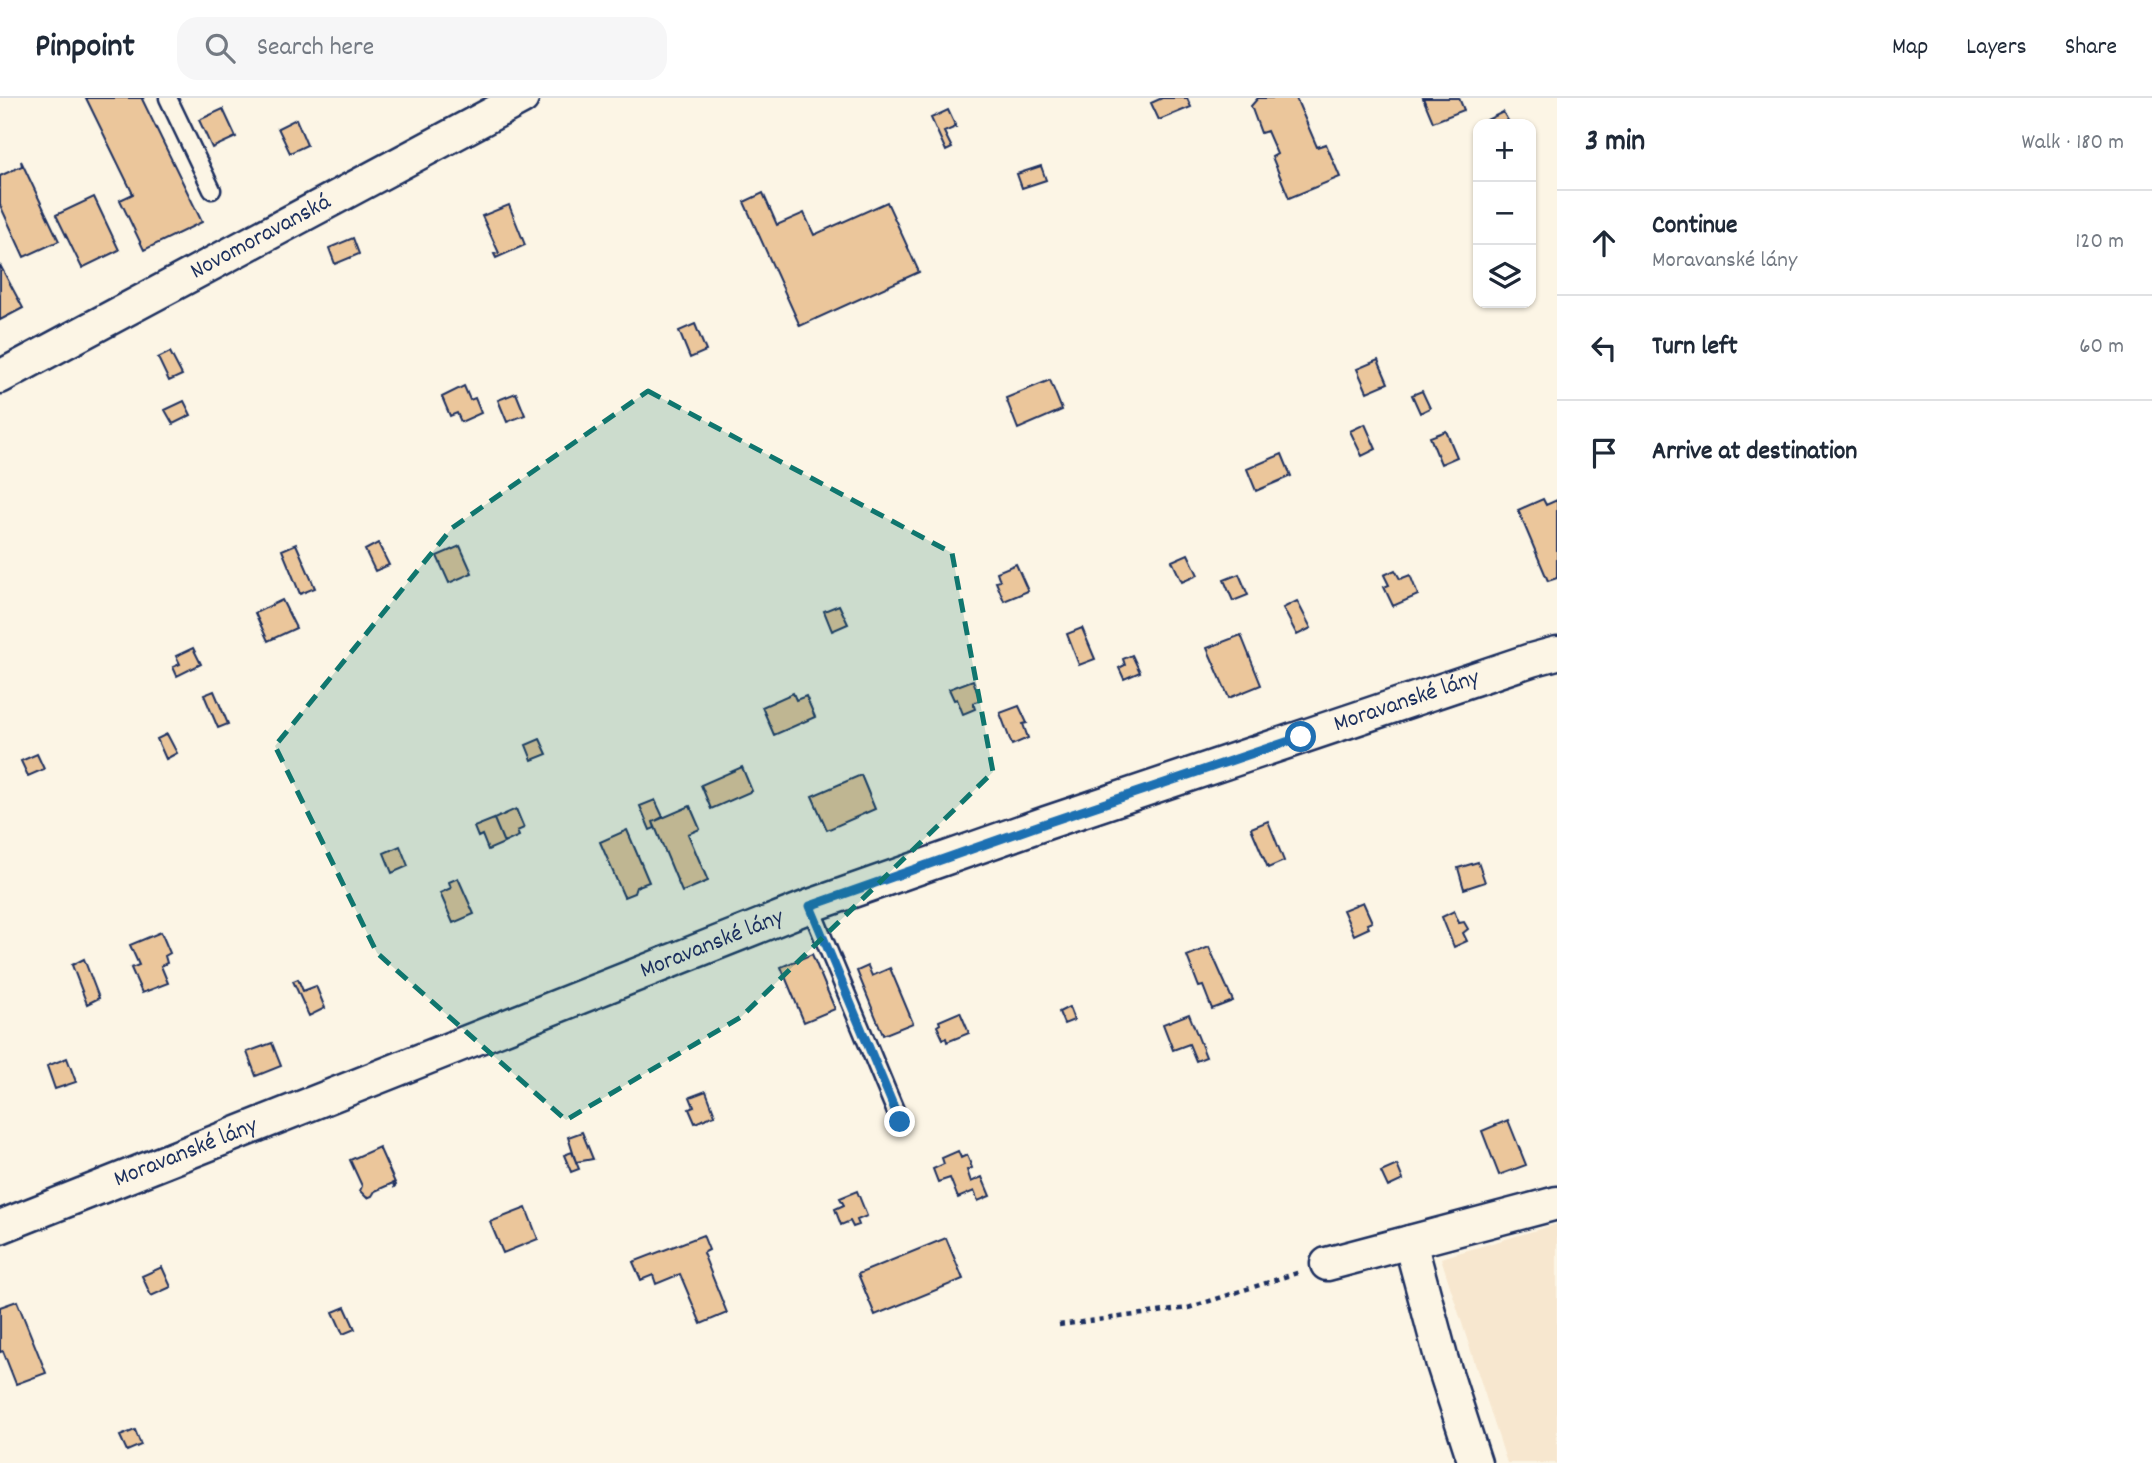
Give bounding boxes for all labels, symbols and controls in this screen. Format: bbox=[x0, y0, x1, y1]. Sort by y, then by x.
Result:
search box bbox=[177, 17, 667, 80]
text: Pinpoint bbox=[35, 25, 135, 72]
icon: search bbox=[201, 29, 239, 67]
text: Search here bbox=[257, 30, 374, 67]
text: Map bbox=[1892, 31, 1928, 65]
text: Layers bbox=[1966, 31, 2027, 65]
text: Share bbox=[2065, 31, 2117, 65]
map controls bbox=[1473, 119, 1536, 308]
button: + bbox=[1473, 119, 1536, 182]
text: 3 min bbox=[1585, 122, 1645, 165]
text: Walk · 180 m bbox=[2021, 127, 2124, 160]
button: − bbox=[1473, 182, 1536, 245]
street label: Novomoravanská bbox=[185, 186, 337, 289]
text: Continue bbox=[1652, 208, 1737, 245]
icon: ahead bbox=[1585, 224, 1623, 262]
text: 120 m bbox=[2075, 226, 2124, 259]
button: layers bbox=[1473, 245, 1536, 308]
text: Moravanské lány bbox=[1652, 245, 1797, 278]
icon: left bbox=[1585, 329, 1623, 367]
text: Turn left bbox=[1652, 329, 1738, 366]
text: 60 m bbox=[2079, 331, 2124, 364]
icon: arrive bbox=[1585, 434, 1623, 472]
text: Arrive at destination bbox=[1652, 434, 1857, 471]
street label: Moravanské lány bbox=[1329, 661, 1485, 742]
route start bbox=[1285, 721, 1316, 752]
street label: Moravanské lány bbox=[635, 901, 790, 989]
route end bbox=[884, 1106, 915, 1137]
street label: Moravanské lány bbox=[109, 1109, 264, 1197]

